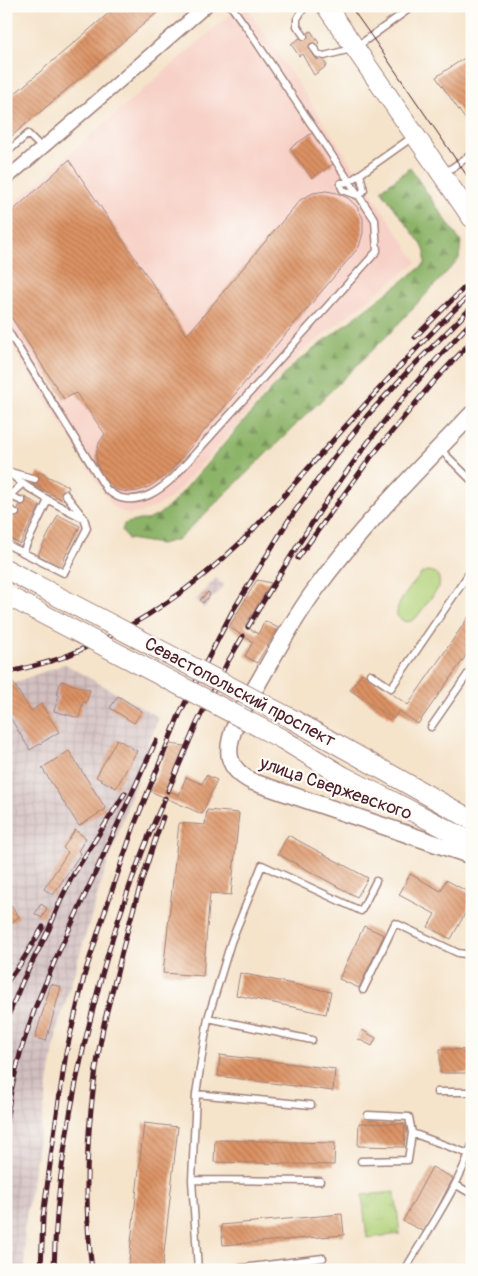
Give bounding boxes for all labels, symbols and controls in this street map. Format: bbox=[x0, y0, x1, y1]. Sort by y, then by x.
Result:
street label: Севастопольский проспект bbox=[140, 632, 339, 753]
street label: улица Свержевского bbox=[256, 751, 415, 825]

